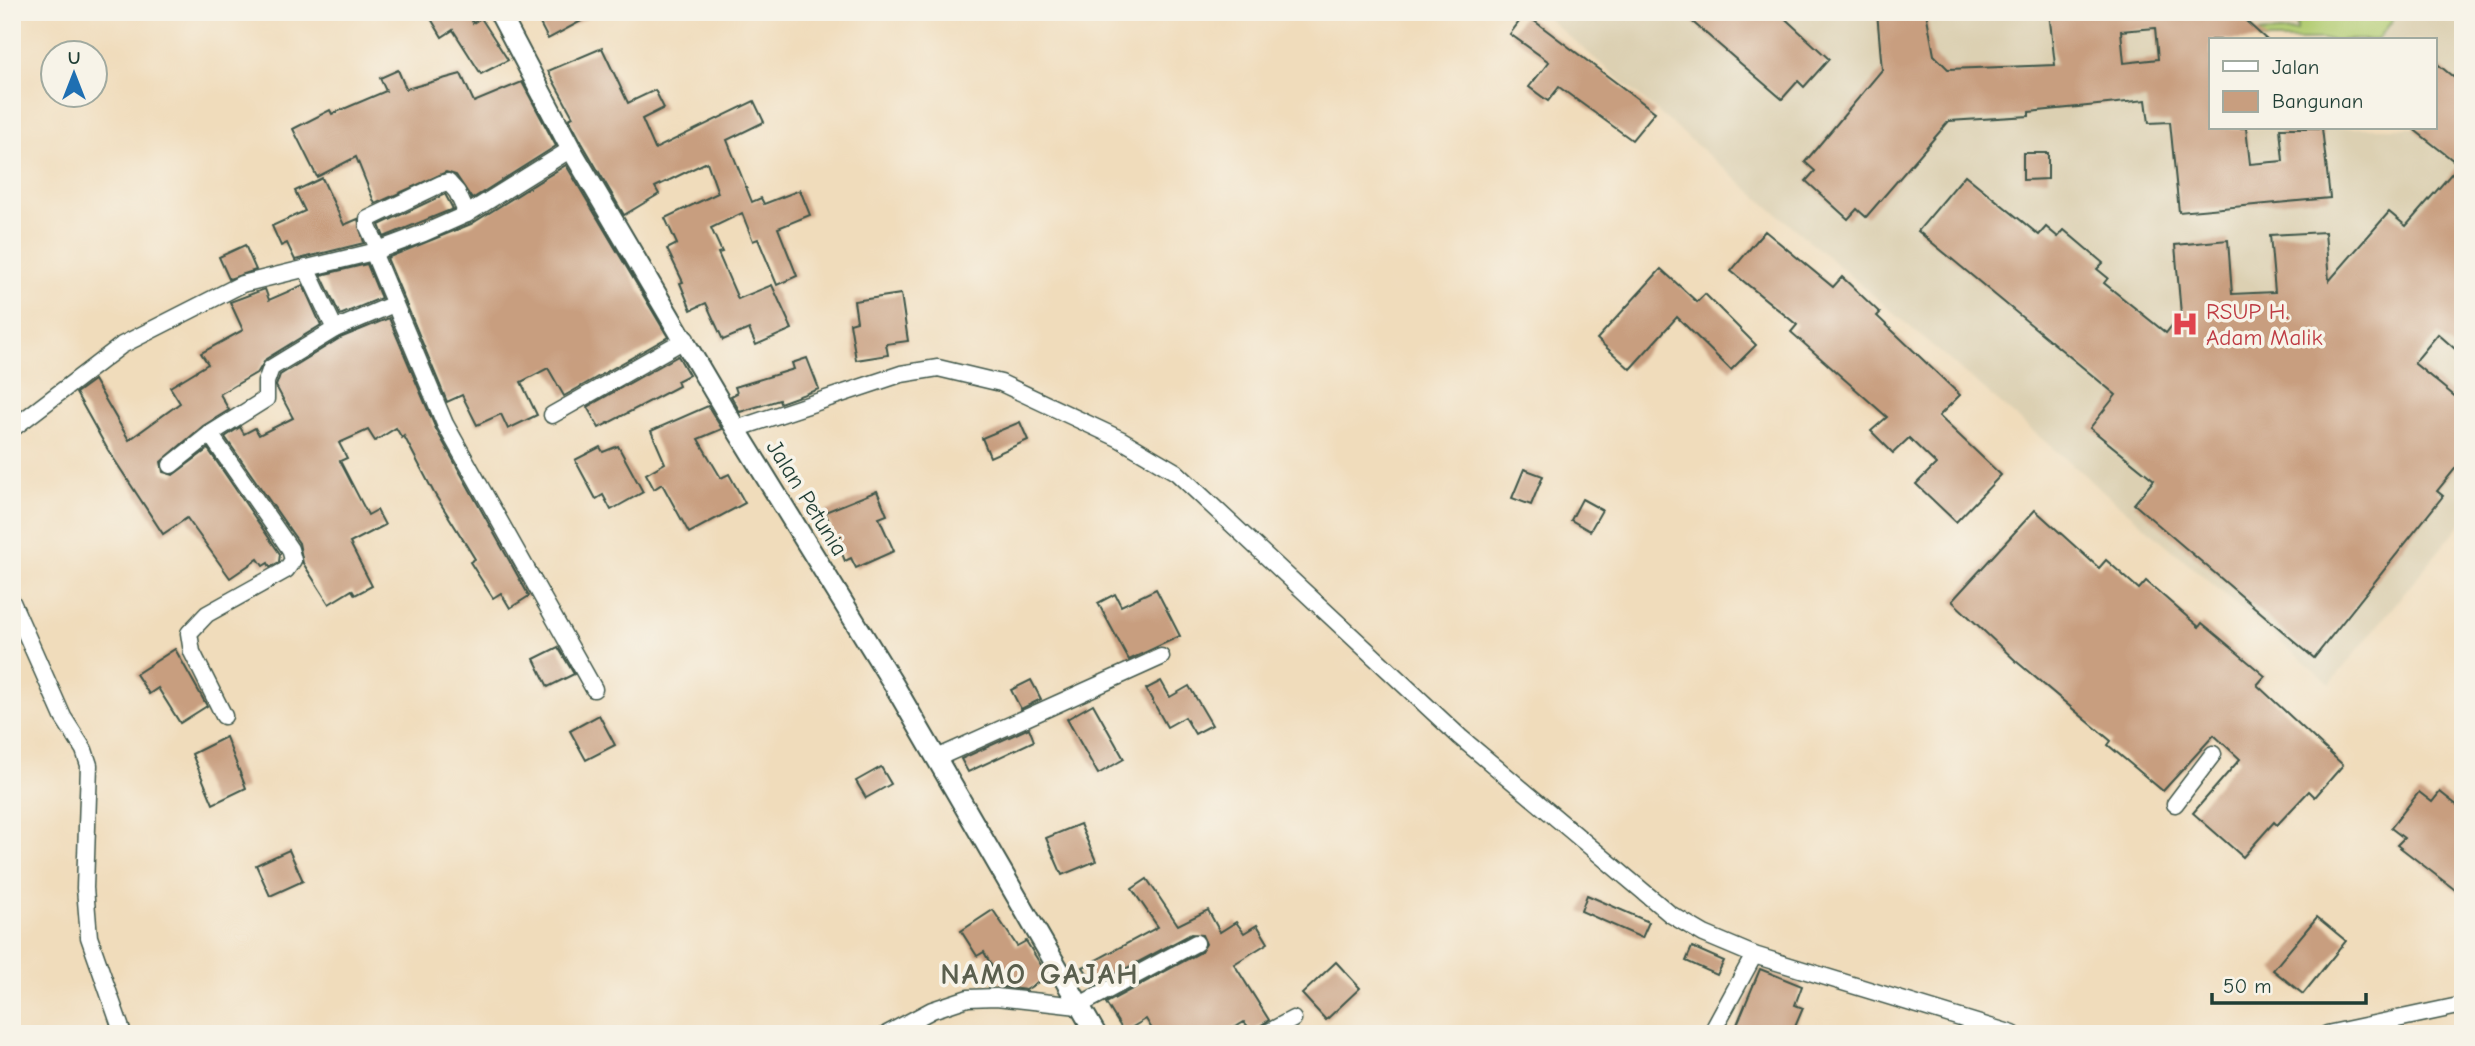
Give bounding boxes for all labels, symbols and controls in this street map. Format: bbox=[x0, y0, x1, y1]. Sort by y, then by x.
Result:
north arrow bbox=[38, 38, 108, 108]
legend bbox=[2209, 38, 2436, 130]
text: U bbox=[68, 47, 80, 69]
text: Jalan bbox=[2272, 55, 2319, 79]
text: Bangunan bbox=[2272, 89, 2363, 113]
place label: RSUP H. Adam Malik bbox=[2206, 298, 2323, 351]
hospital icon: RSUP H. Adam Malik bbox=[2170, 309, 2200, 339]
street label: Jalan Petunia bbox=[761, 435, 853, 561]
district label: NAMO GAJAH bbox=[940, 957, 1140, 992]
scale bar bbox=[2212, 962, 2366, 1006]
text: 50 m bbox=[2223, 974, 2272, 998]

